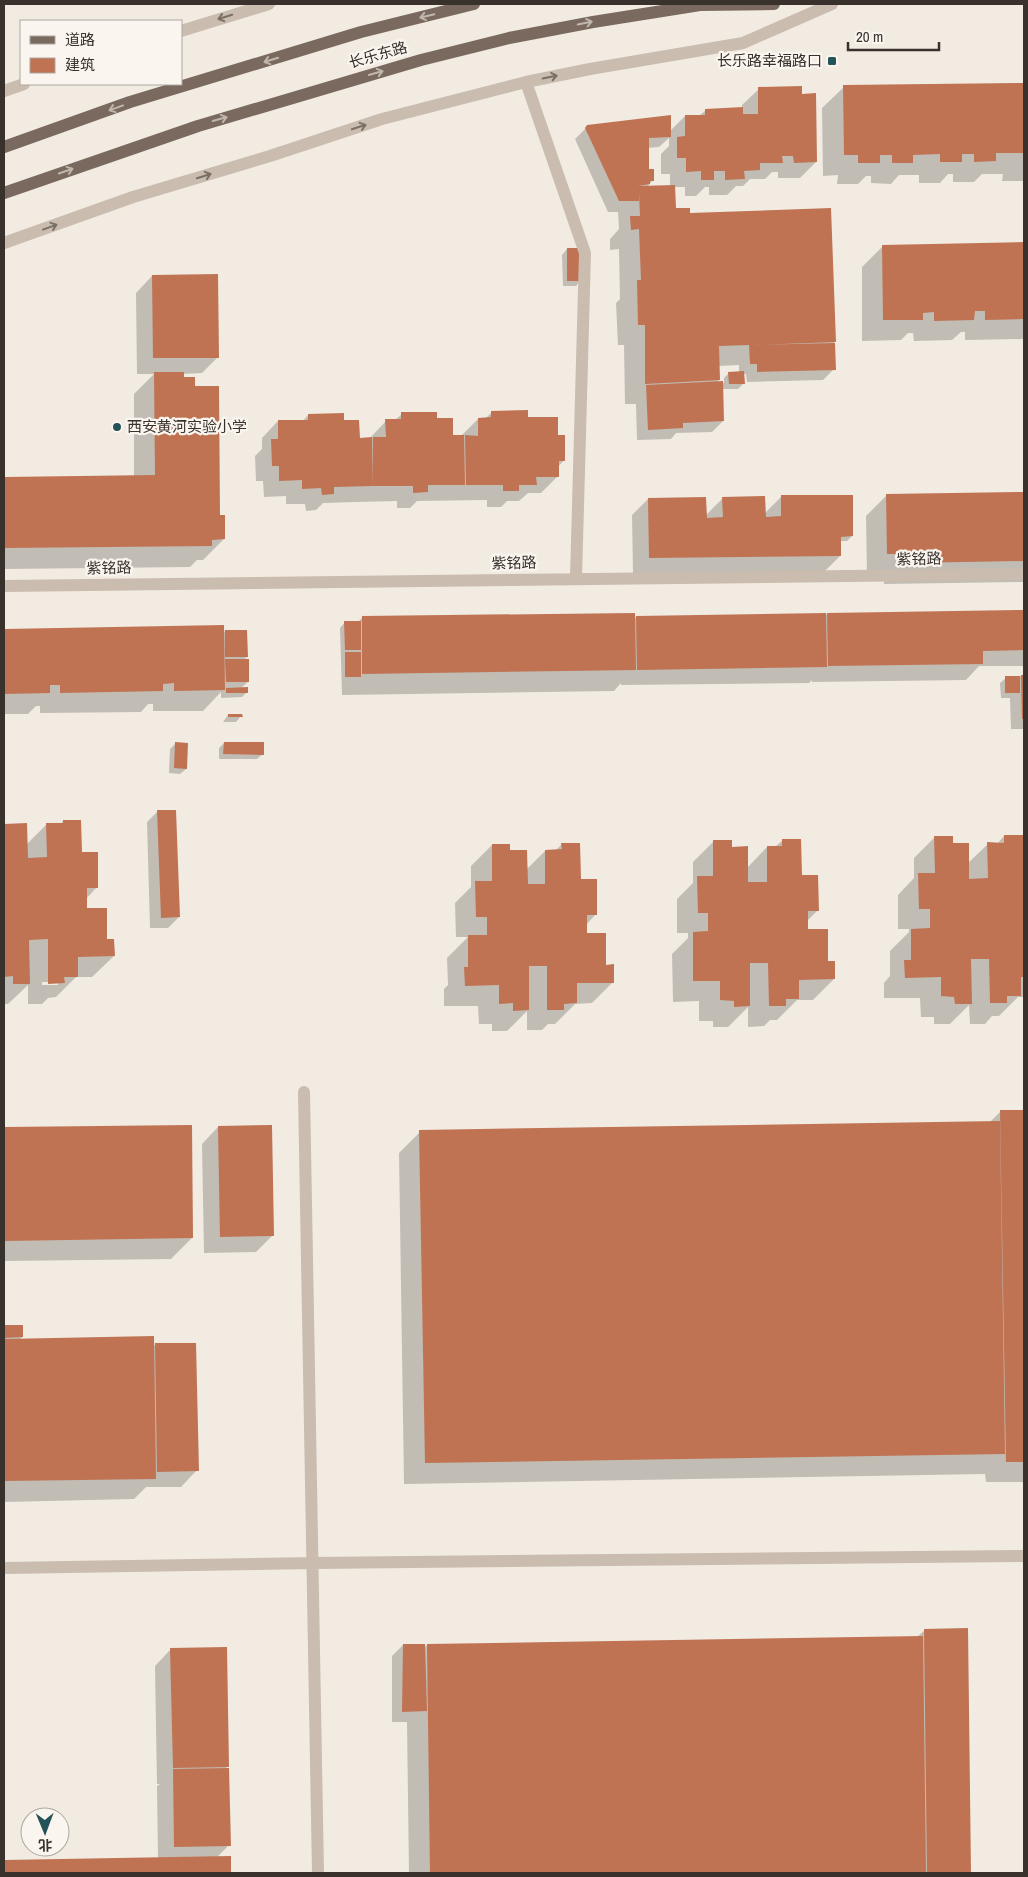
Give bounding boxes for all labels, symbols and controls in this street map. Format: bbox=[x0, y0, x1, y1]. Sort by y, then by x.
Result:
one-way arrow bbox=[420, 11, 436, 21]
one-way arrow bbox=[217, 12, 233, 22]
one-way arrow bbox=[577, 18, 593, 28]
legend bbox=[20, 20, 182, 85]
scale bar bbox=[848, 20, 939, 52]
text: 20 m bbox=[856, 26, 883, 47]
text: 道路 bbox=[65, 29, 95, 50]
street label: 长乐东路 bbox=[346, 36, 410, 73]
place label: 长乐路幸福路口 bbox=[717, 50, 822, 71]
text: 建筑 bbox=[65, 54, 95, 75]
one-way arrow bbox=[263, 55, 279, 65]
marker: 长乐路幸福路口 bbox=[826, 55, 838, 67]
one-way arrow bbox=[368, 67, 384, 77]
one-way arrow bbox=[542, 72, 558, 81]
one-way arrow bbox=[108, 103, 124, 113]
one-way arrow bbox=[212, 113, 228, 123]
one-way arrow bbox=[351, 122, 366, 131]
one-way arrow bbox=[58, 166, 74, 175]
one-way arrow bbox=[196, 170, 212, 180]
one-way arrow bbox=[41, 222, 57, 231]
place label: 西安黄河实验小学 bbox=[127, 416, 247, 437]
marker: 西安黄河实验小学 bbox=[111, 421, 123, 433]
street label: 紫铭路 bbox=[896, 548, 942, 569]
street label: 紫铭路 bbox=[491, 552, 537, 573]
street label: 紫铭路 bbox=[86, 557, 132, 578]
north arrow bbox=[20, 1807, 70, 1857]
text: 北 bbox=[38, 1836, 52, 1854]

